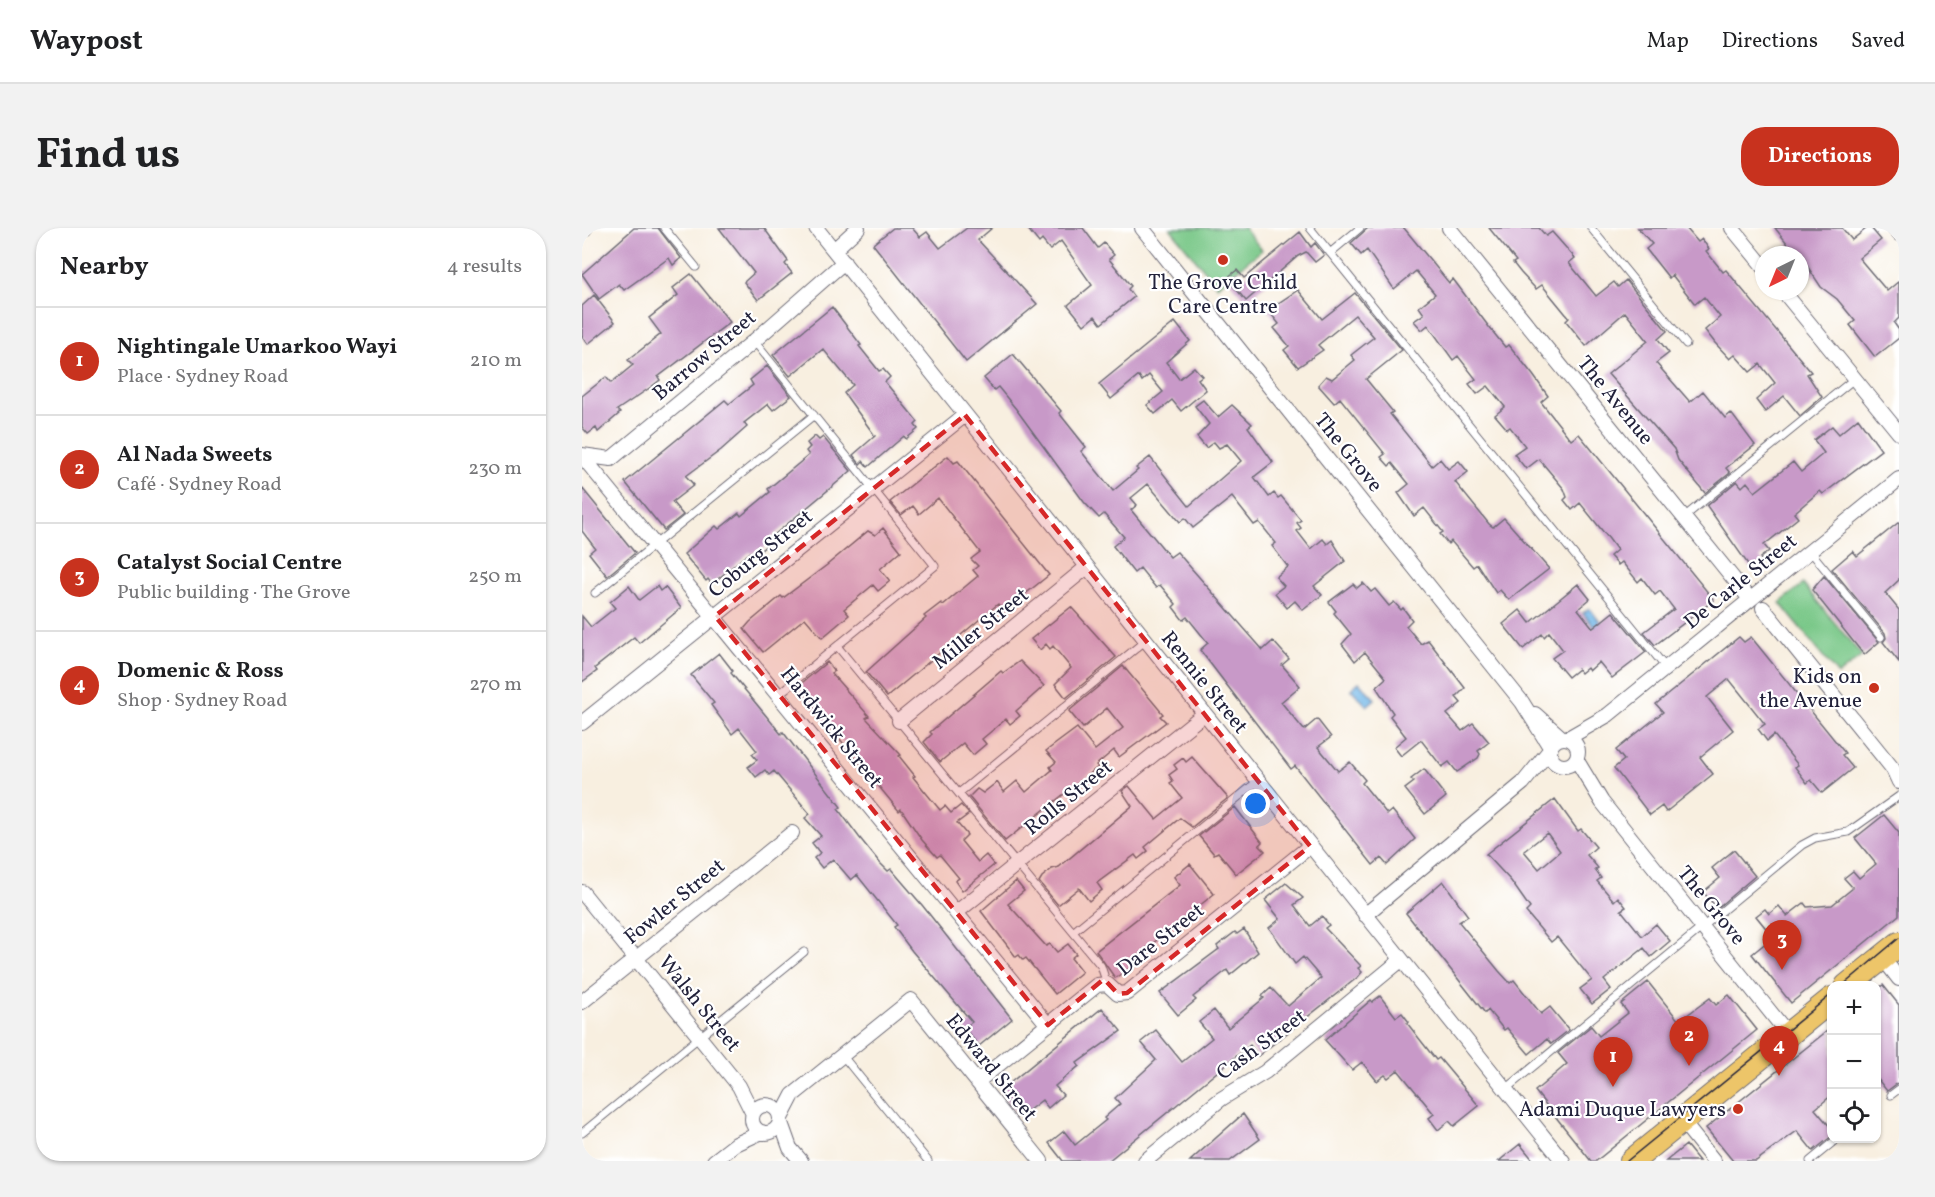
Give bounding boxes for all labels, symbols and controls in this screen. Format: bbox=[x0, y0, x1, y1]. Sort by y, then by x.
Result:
text: Waypost bbox=[30, 22, 143, 61]
text: Map bbox=[1647, 27, 1689, 56]
text: Directions bbox=[1722, 27, 1818, 56]
text: Saved bbox=[1851, 27, 1905, 56]
text: Find us bbox=[36, 127, 180, 186]
button: Directions bbox=[1741, 127, 1899, 186]
north arrow bbox=[1755, 246, 1809, 300]
text: Nearby bbox=[60, 249, 149, 285]
text: 4 results bbox=[447, 253, 522, 281]
marker: The Grove Child Care Centre bbox=[1216, 253, 1230, 267]
place label: The Grove Child Care Centre bbox=[1148, 269, 1298, 322]
street label: Barrow Street bbox=[647, 304, 763, 408]
text: Nightingale Umarkoo Wayi bbox=[117, 332, 397, 363]
text: 1 bbox=[75, 347, 84, 375]
text: 210 m bbox=[470, 347, 522, 375]
street label: The Avenue bbox=[1570, 350, 1660, 452]
text: Place · Sydney Road bbox=[117, 363, 288, 391]
street label: The Grove bbox=[1307, 407, 1389, 499]
text: Al Nada Sweets bbox=[117, 440, 272, 471]
text: 2 bbox=[74, 455, 85, 483]
text: 230 m bbox=[468, 455, 522, 483]
text: Café · Sydney Road bbox=[117, 471, 282, 499]
street label: Coburg Street bbox=[703, 503, 819, 605]
street label: De Carle Street bbox=[1678, 527, 1804, 637]
text: Catalyst Social Centre bbox=[117, 548, 342, 579]
text: 3 bbox=[74, 563, 85, 591]
text: 250 m bbox=[468, 563, 522, 591]
text: Public building · The Grove bbox=[117, 579, 351, 607]
street label: Miller Street bbox=[927, 581, 1035, 677]
street label: Rennie Street bbox=[1153, 625, 1254, 740]
text: Domenic & Ross bbox=[117, 656, 284, 687]
street label: Hardwick Street bbox=[773, 661, 889, 795]
place label: Kids on the Avenue bbox=[1759, 663, 1862, 716]
text: 4 bbox=[73, 671, 86, 699]
text: 270 m bbox=[469, 671, 522, 699]
marker: Kids on the Avenue bbox=[1867, 681, 1881, 695]
text: Shop · Sydney Road bbox=[117, 687, 288, 715]
street label: Rolls Street bbox=[1019, 754, 1119, 843]
your location bbox=[1241, 789, 1270, 818]
street label: Fowler Street bbox=[618, 852, 732, 952]
street label: The Grove bbox=[1670, 860, 1752, 952]
street label: Dare Street bbox=[1111, 897, 1211, 984]
pin: 3 bbox=[1762, 920, 1802, 970]
street label: Walsh Street bbox=[651, 949, 747, 1059]
map controls bbox=[1827, 981, 1881, 1143]
button: + bbox=[1827, 981, 1881, 1035]
street label: Cash Street bbox=[1211, 1003, 1313, 1088]
street label: Edward Street bbox=[938, 1008, 1043, 1128]
pin: 2 bbox=[1670, 1016, 1708, 1066]
pin: 4 bbox=[1760, 1026, 1798, 1076]
button: − bbox=[1827, 1035, 1881, 1089]
pin: 1 bbox=[1594, 1038, 1632, 1087]
button: locate bbox=[1827, 1089, 1881, 1143]
place label: Adami Duque Lawyers bbox=[1519, 1096, 1726, 1125]
marker: Adami Duque Lawyers bbox=[1731, 1102, 1745, 1116]

